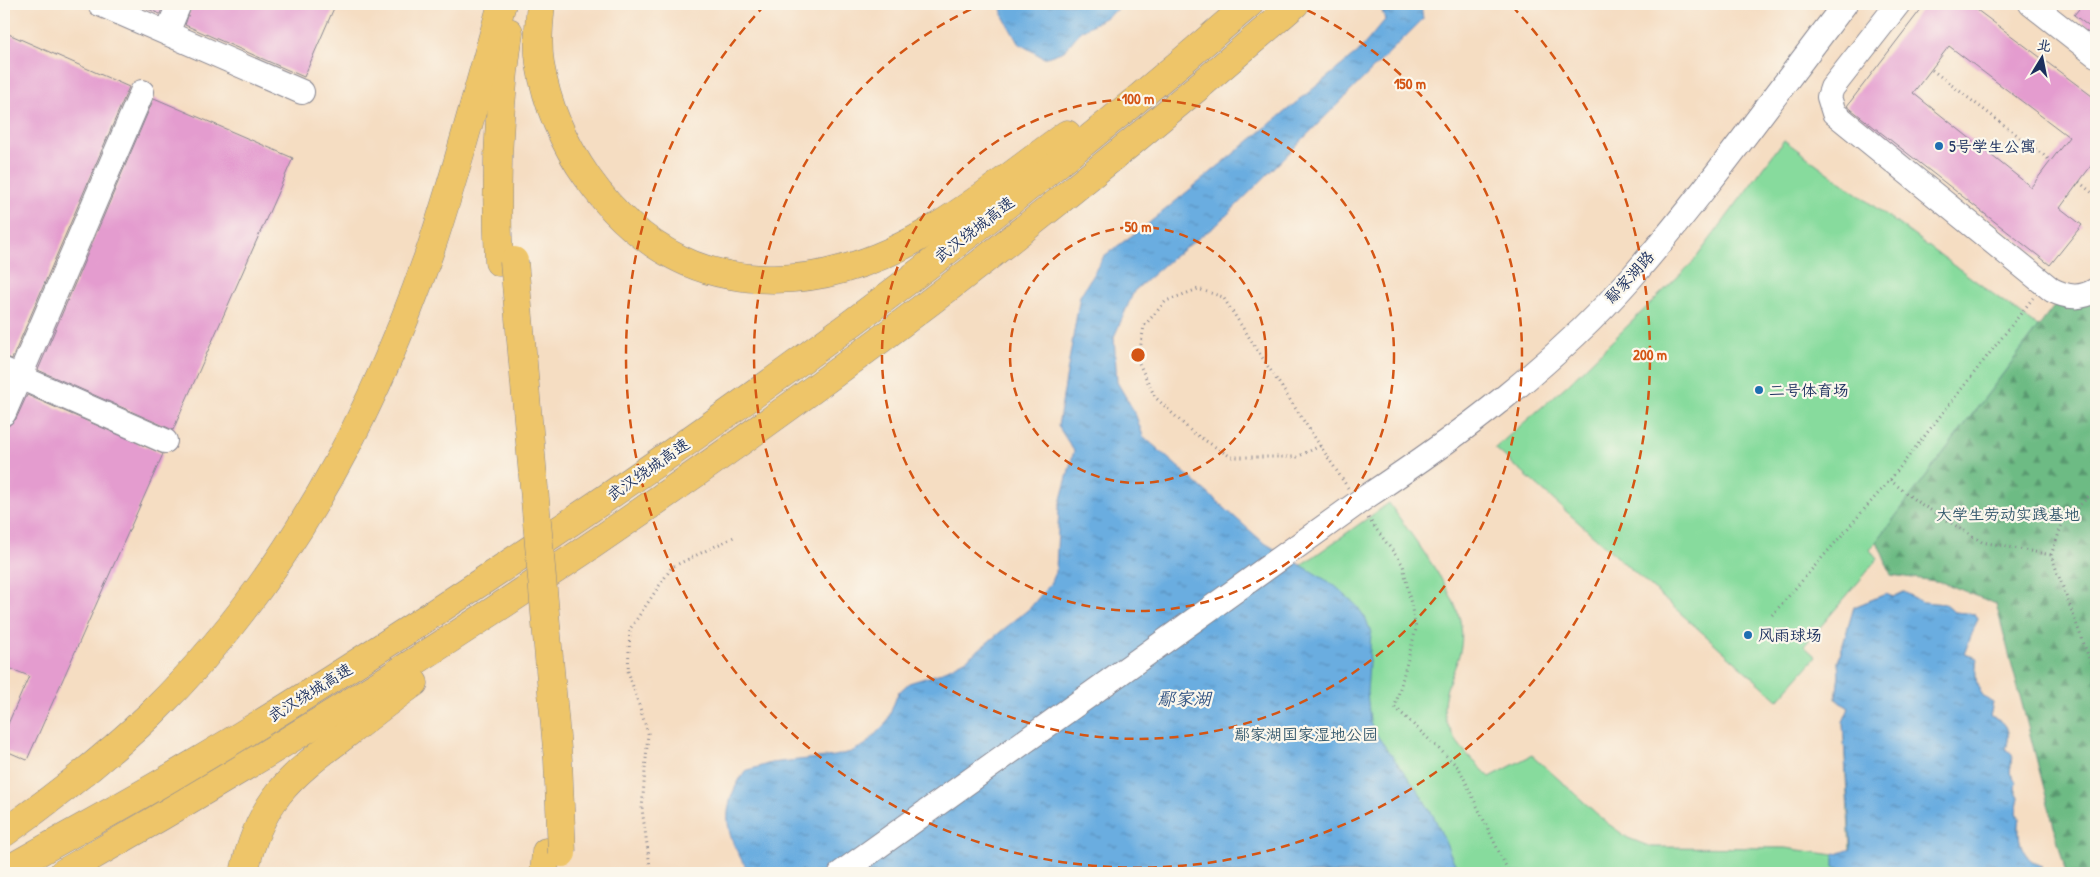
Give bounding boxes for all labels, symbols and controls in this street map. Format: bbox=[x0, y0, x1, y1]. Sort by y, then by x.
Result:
north arrow bbox=[2018, 32, 2068, 82]
text: 北 bbox=[2036, 34, 2053, 55]
text: 150 m bbox=[1394, 73, 1426, 94]
text: 100 m bbox=[1122, 88, 1154, 109]
place label: 5号学生公寓 bbox=[1949, 135, 2036, 157]
marker: 5号学生公寓 bbox=[1933, 140, 1945, 152]
street label: 武汉绕城高速 bbox=[929, 191, 1019, 267]
text: 50 m bbox=[1125, 216, 1151, 237]
street label: 鄢家湖路 bbox=[1599, 246, 1659, 308]
text: 200 m bbox=[1633, 344, 1667, 365]
centre of rings bbox=[1129, 346, 1147, 364]
place label: 二号体育场 bbox=[1769, 379, 1849, 401]
marker: 二号体育场 bbox=[1753, 384, 1765, 396]
street label: 武汉绕城高速 bbox=[602, 432, 694, 506]
park label: 大学生劳动实践基地 bbox=[1936, 503, 2080, 525]
place label: 风雨球场 bbox=[1758, 624, 1822, 646]
marker: 风雨球场 bbox=[1742, 629, 1754, 641]
street label: 武汉绕城高速 bbox=[263, 657, 357, 727]
water label: 鄢家湖 bbox=[1157, 686, 1213, 711]
park label: 鄢家湖国家湿地公园 bbox=[1234, 723, 1378, 745]

